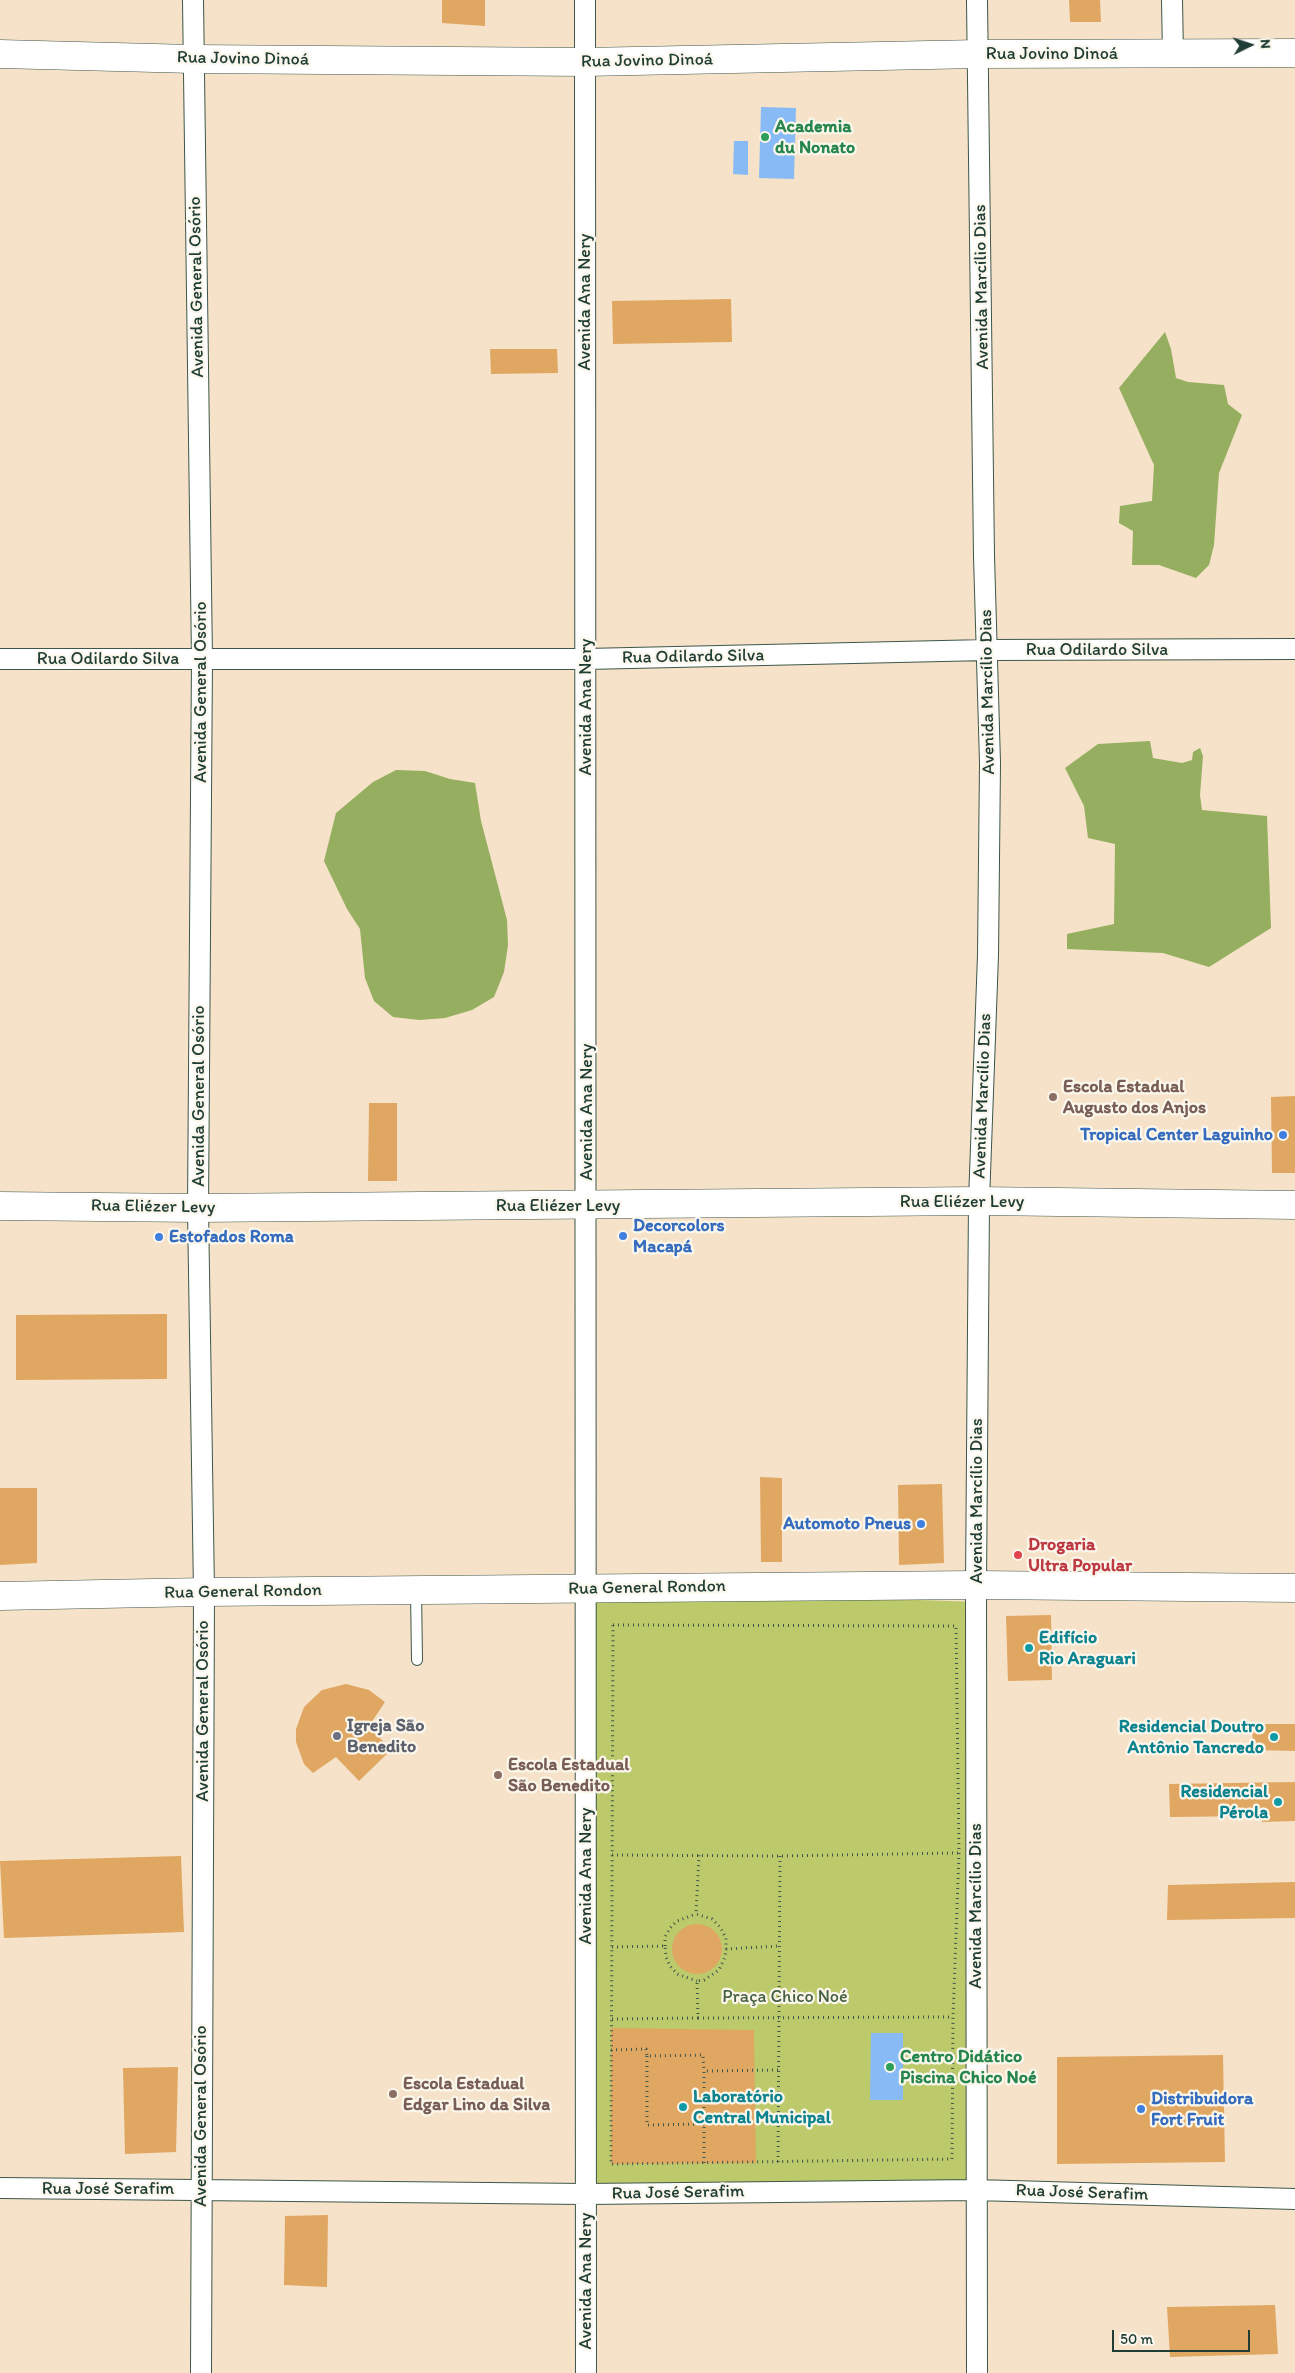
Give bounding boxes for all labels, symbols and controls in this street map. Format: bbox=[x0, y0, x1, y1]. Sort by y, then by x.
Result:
north arrow bbox=[1225, 20, 1275, 70]
text: N bbox=[1257, 39, 1274, 49]
street label: Rua Jovino Dinoá bbox=[986, 43, 1118, 65]
street label: Rua Jovino Dinoá bbox=[177, 47, 309, 71]
street label: Rua Jovino Dinoá bbox=[581, 49, 713, 73]
place label: Academia du Nonato bbox=[775, 116, 855, 158]
marker: Academia du Nonato bbox=[759, 131, 771, 143]
street label: Avenida General Osório bbox=[185, 196, 209, 378]
street label: Avenida Marcílio Dias bbox=[970, 204, 994, 370]
street label: Avenida Ana Nery bbox=[574, 233, 596, 371]
street label: Avenida General Osório bbox=[190, 601, 212, 783]
street label: Avenida Marcílio Dias bbox=[976, 609, 1000, 775]
street label: Avenida Ana Nery bbox=[575, 638, 597, 776]
street label: Rua Odilardo Silva bbox=[1026, 639, 1168, 661]
street label: Rua Odilardo Silva bbox=[622, 645, 764, 669]
street label: Rua Odilardo Silva bbox=[37, 648, 179, 670]
street label: Avenida General Osório bbox=[188, 1005, 210, 1187]
street label: Avenida Marcílio Dias bbox=[969, 1013, 997, 1179]
street label: Avenida Ana Nery bbox=[576, 1043, 598, 1181]
place label: Escola Estadual Augusto dos Anjos bbox=[1063, 1076, 1206, 1118]
marker: Escola Estadual Augusto dos Anjos bbox=[1047, 1091, 1059, 1103]
place label: Tropical Center Laguinho bbox=[1080, 1124, 1273, 1146]
marker: Tropical Center Laguinho bbox=[1277, 1129, 1289, 1141]
street label: Rua Eliézer Levy bbox=[900, 1191, 1024, 1213]
street label: Rua Eliézer Levy bbox=[91, 1195, 215, 1219]
street label: Rua Eliézer Levy bbox=[496, 1195, 620, 1217]
place label: Decorcolors Macapá bbox=[633, 1215, 725, 1258]
place label: Estofados Roma bbox=[169, 1226, 294, 1248]
marker: Decorcolors Macapá bbox=[617, 1230, 629, 1242]
marker: Estofados Roma bbox=[153, 1231, 165, 1243]
street label: Avenida Marcílio Dias bbox=[966, 1418, 988, 1584]
place label: Automoto Pneus bbox=[783, 1513, 911, 1535]
marker: Automoto Pneus bbox=[915, 1518, 927, 1530]
place label: Drogaria Ultra Popular bbox=[1028, 1534, 1132, 1576]
marker: Drogaria Ultra Popular bbox=[1012, 1549, 1024, 1561]
street label: Rua General Rondon bbox=[568, 1576, 726, 1600]
street label: Rua General Rondon bbox=[164, 1580, 322, 1604]
street label: Avenida General Osório bbox=[192, 1620, 214, 1802]
place label: Edifício Rio Araguari bbox=[1039, 1627, 1136, 1670]
marker: Edifício Rio Araguari bbox=[1023, 1642, 1035, 1654]
place label: Igreja São Benedito bbox=[347, 1715, 424, 1758]
place label: Residencial Doutro Antônio Tancredo bbox=[1119, 1716, 1264, 1758]
marker: Igreja São Benedito bbox=[331, 1730, 343, 1742]
marker: Residencial Doutro Antônio Tancredo bbox=[1268, 1731, 1280, 1743]
place label: Escola Estadual São Benedito bbox=[508, 1754, 629, 1796]
marker: Escola Estadual São Benedito bbox=[492, 1769, 504, 1781]
place label: Residencial Pérola bbox=[1181, 1781, 1268, 1824]
marker: Residencial Pérola bbox=[1272, 1796, 1284, 1808]
street label: Avenida Ana Nery bbox=[575, 1807, 597, 1945]
street label: Avenida Marcílio Dias bbox=[965, 1823, 987, 1989]
park label: Praça Chico Noé bbox=[722, 1986, 848, 2008]
street label: Avenida General Osório bbox=[190, 2025, 212, 2207]
place label: Centro Didático Piscina Chico Noé bbox=[900, 2046, 1036, 2088]
marker: Centro Didático Piscina Chico Noé bbox=[884, 2061, 896, 2073]
place label: Escola Estadual Edgar Lino da Silva bbox=[403, 2073, 550, 2116]
place label: Laboratório Central Municipal bbox=[693, 2086, 831, 2128]
marker: Escola Estadual Edgar Lino da Silva bbox=[387, 2088, 399, 2100]
place label: Distribuidora Fort Fruit bbox=[1151, 2088, 1253, 2130]
marker: Laboratório Central Municipal bbox=[677, 2101, 689, 2113]
marker: Distribuidora Fort Fruit bbox=[1135, 2103, 1147, 2115]
street label: Rua José Serafim bbox=[42, 2178, 174, 2200]
street label: Rua José Serafim bbox=[1015, 2180, 1149, 2206]
street label: Rua José Serafim bbox=[611, 2181, 745, 2205]
street label: Avenida Ana Nery bbox=[575, 2212, 597, 2350]
scale bar bbox=[1115, 2320, 1252, 2352]
text: 50 m bbox=[1120, 2330, 1153, 2348]

